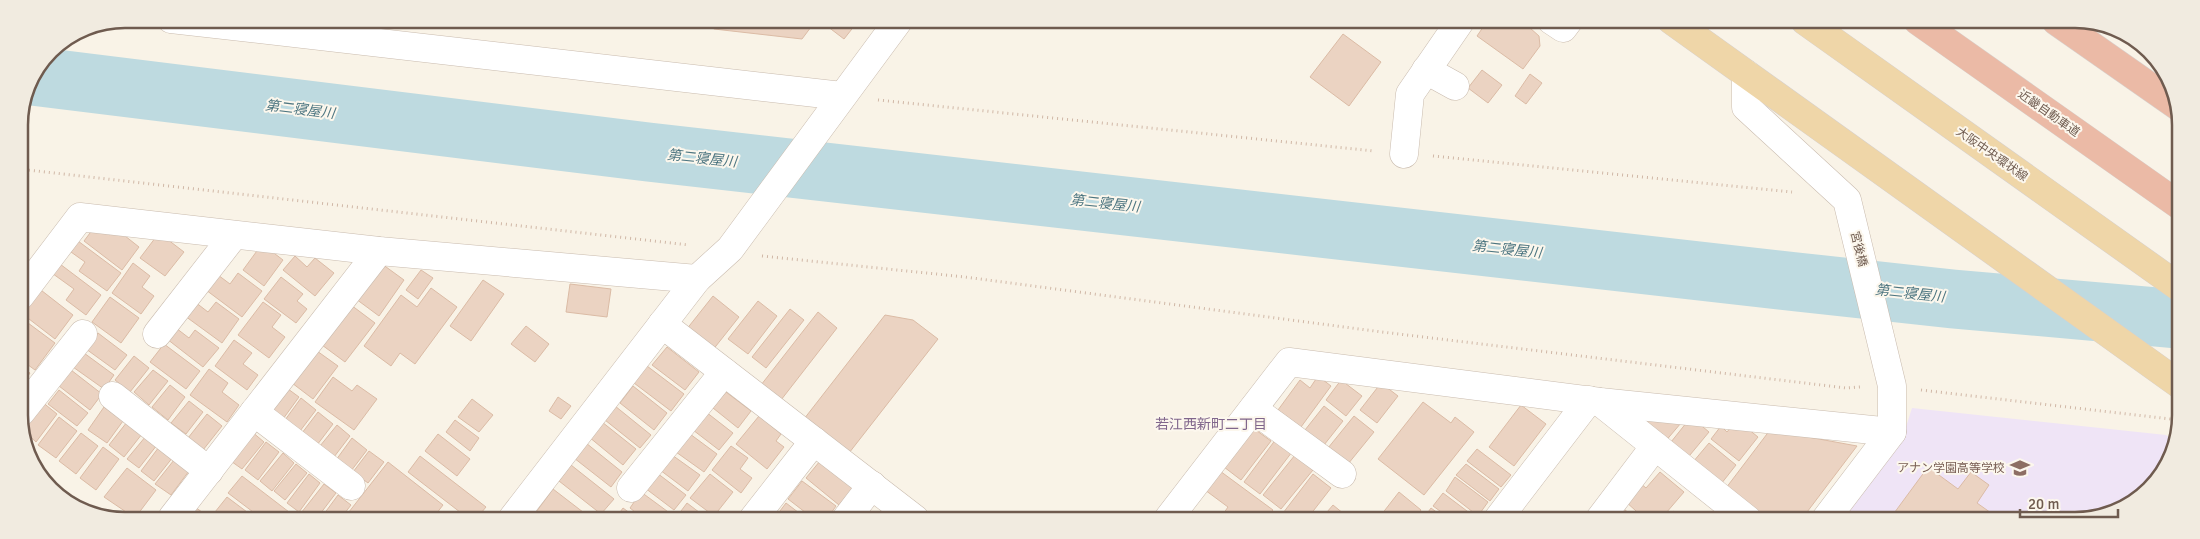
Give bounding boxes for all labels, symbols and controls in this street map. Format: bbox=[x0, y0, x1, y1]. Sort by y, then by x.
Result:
street label: 近畿自動車道 bbox=[2015, 87, 2083, 140]
water label: 第二寝屋川 bbox=[264, 97, 338, 122]
street label: 大阪中央環状線 bbox=[1953, 124, 2030, 185]
water label: 第二寝屋川 bbox=[666, 146, 740, 171]
water label: 第二寝屋川 bbox=[1069, 191, 1143, 216]
street label: 宮後橋 bbox=[1847, 230, 1870, 268]
water label: 第二寝屋川 bbox=[1471, 237, 1545, 262]
water label: 第二寝屋川 bbox=[1874, 281, 1948, 306]
district label: 若江西新町二丁目 bbox=[1155, 416, 1267, 433]
school or university icon: アナン学園高等学校 bbox=[2009, 457, 2031, 479]
place label: アナン学園高等学校 bbox=[1897, 461, 2005, 476]
scale bar bbox=[2020, 486, 2118, 518]
text: 20 m bbox=[2028, 495, 2059, 513]

